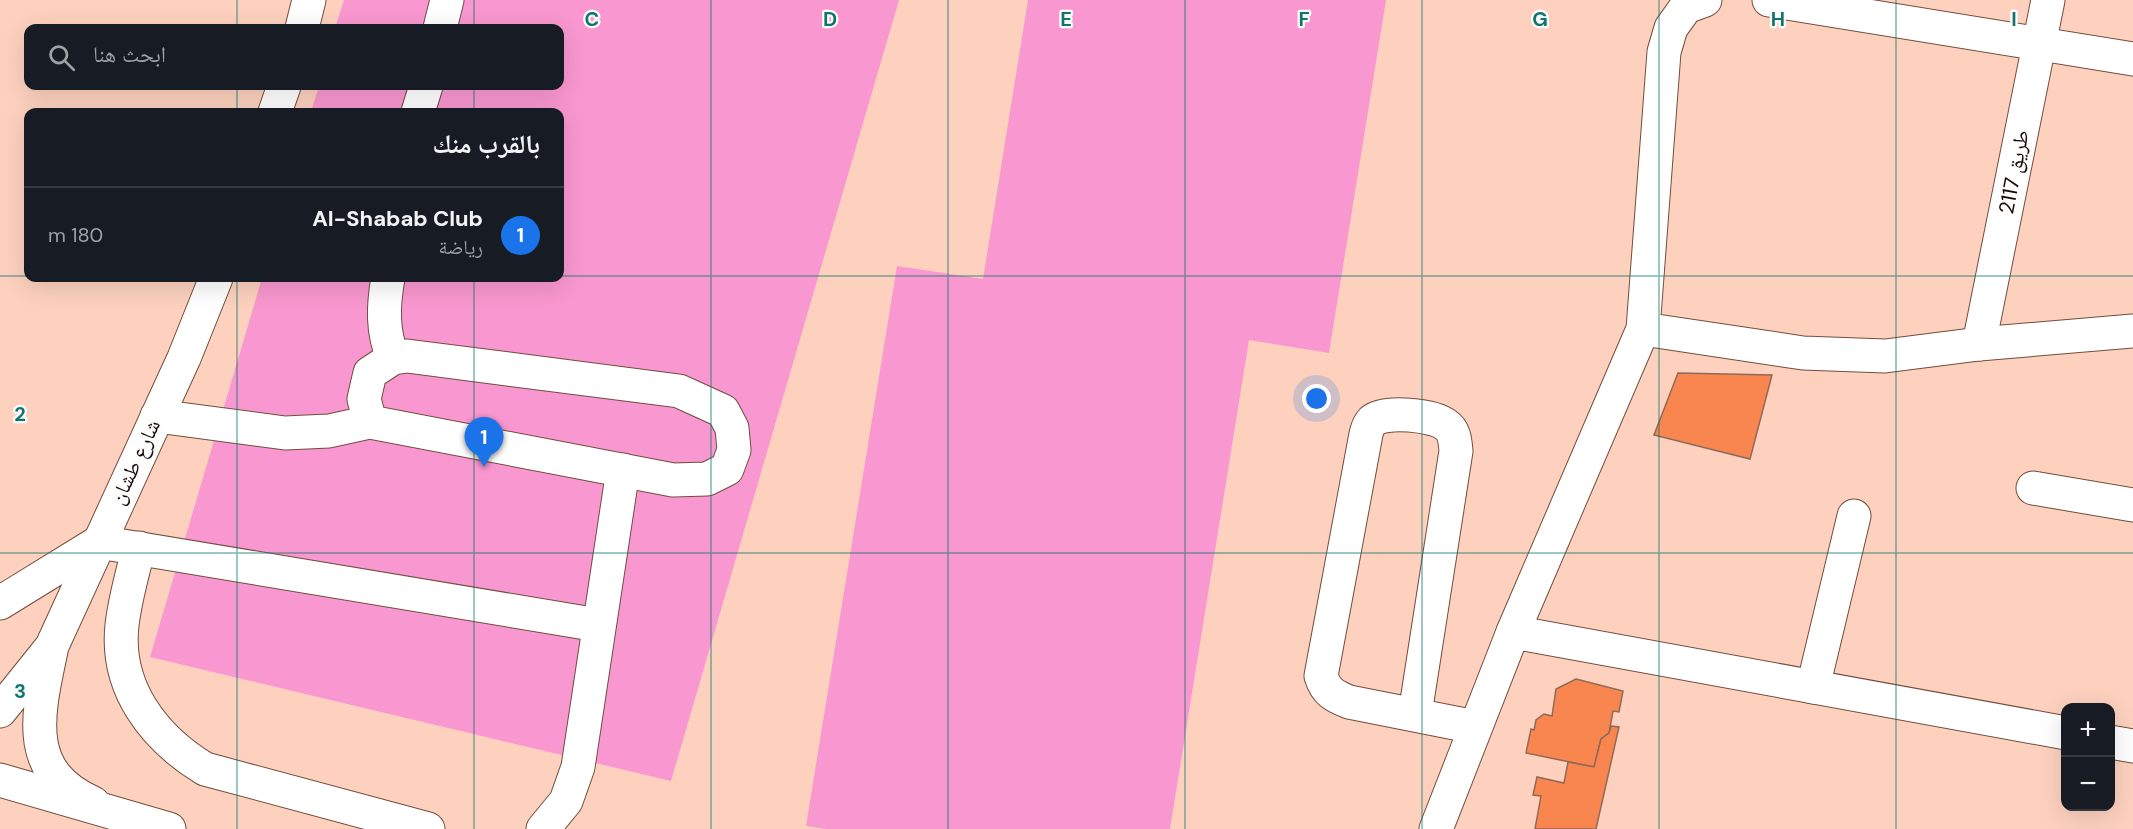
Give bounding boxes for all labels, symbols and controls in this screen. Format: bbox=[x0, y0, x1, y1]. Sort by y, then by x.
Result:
text: C bbox=[585, 6, 599, 32]
text: D bbox=[823, 6, 837, 32]
text: E bbox=[1060, 6, 1072, 32]
text: F bbox=[1298, 6, 1310, 32]
text: G bbox=[1532, 6, 1548, 32]
text: H bbox=[1771, 6, 1785, 32]
text: I bbox=[2011, 6, 2017, 32]
search box bbox=[24, 24, 564, 90]
text: ابحث هنا bbox=[93, 40, 166, 69]
icon: search bbox=[45, 41, 78, 74]
text: بالقرب منك bbox=[432, 127, 540, 161]
street label: طريق 2117 bbox=[1992, 128, 2036, 216]
text: Al-Shabab Club bbox=[312, 204, 483, 233]
text: 180 m bbox=[48, 222, 103, 248]
text: 1 bbox=[517, 222, 524, 248]
text: رياضة bbox=[439, 234, 483, 260]
your location bbox=[1302, 384, 1331, 413]
text: 2 bbox=[14, 401, 26, 427]
street label: شارع طشان bbox=[103, 415, 167, 509]
pin: 1 bbox=[464, 418, 504, 467]
text: 3 bbox=[14, 678, 26, 704]
map controls bbox=[2061, 703, 2115, 811]
button: + bbox=[2061, 703, 2115, 757]
button: − bbox=[2061, 757, 2115, 811]

